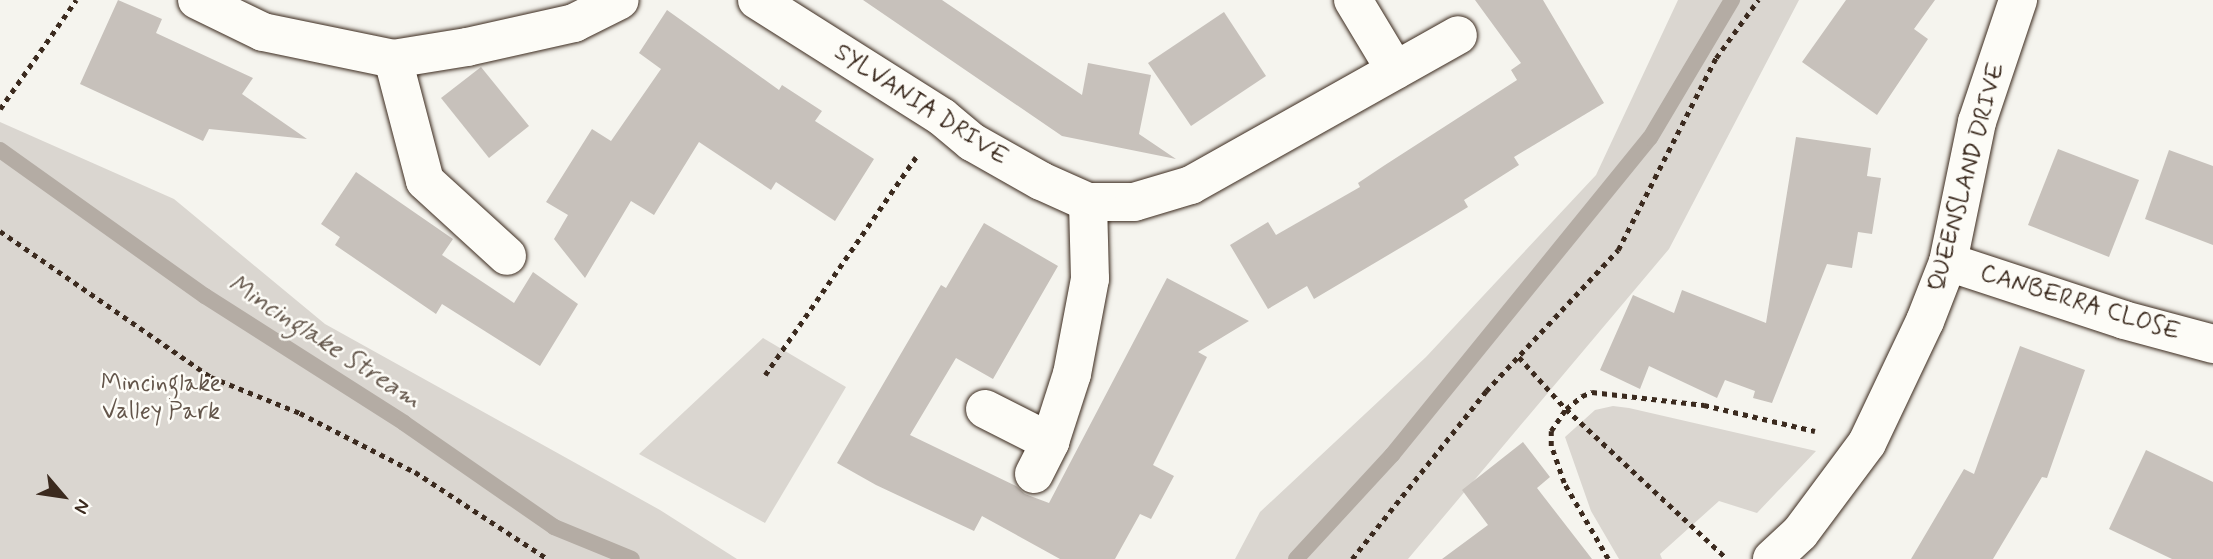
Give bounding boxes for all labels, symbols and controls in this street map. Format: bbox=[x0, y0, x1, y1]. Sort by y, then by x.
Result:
street label: SYLVANIA DRIVE bbox=[829, 38, 1013, 172]
street label: QUEENSLAND DRIVE bbox=[1922, 59, 2012, 295]
street label: CANBERRA CLOSE bbox=[1976, 259, 2184, 347]
water label: Mincinglake Stream bbox=[224, 270, 424, 416]
park label: Mincinglake Valley Park bbox=[101, 370, 221, 426]
north arrow bbox=[28, 461, 98, 531]
text: N bbox=[68, 495, 96, 518]

